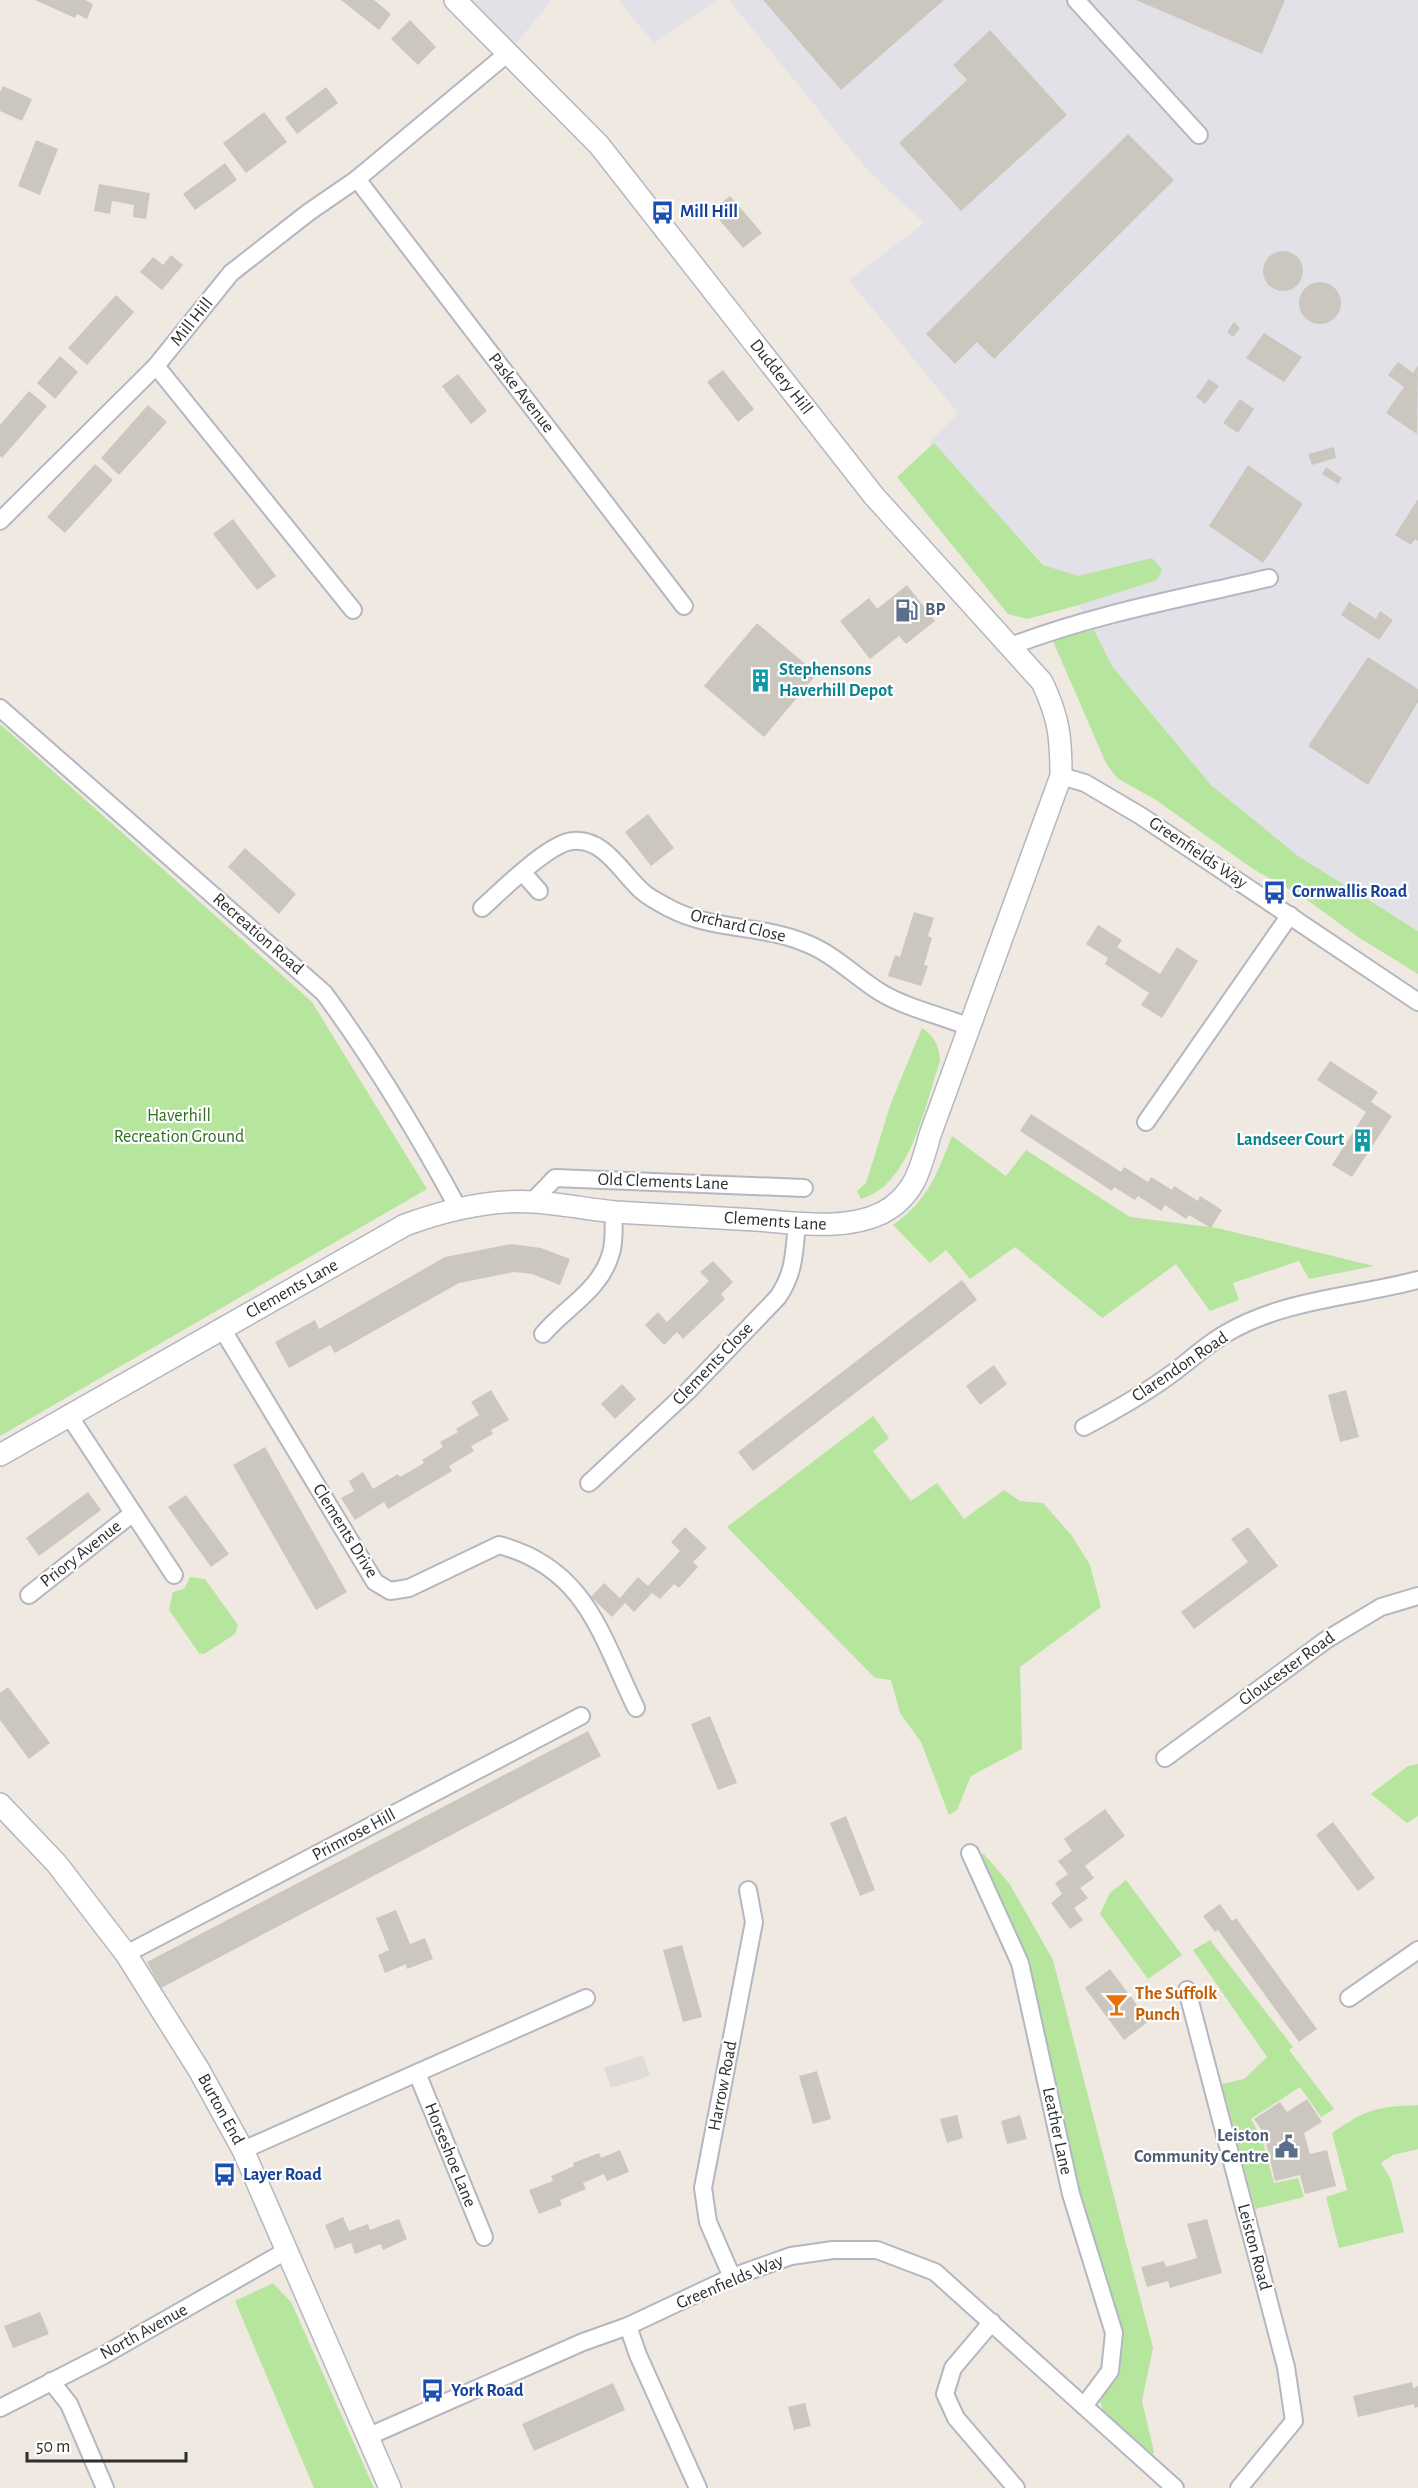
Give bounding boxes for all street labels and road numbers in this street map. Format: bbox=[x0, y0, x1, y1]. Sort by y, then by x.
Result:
street label: Mill Hill bbox=[167, 295, 217, 349]
street label: Duddery Hill bbox=[746, 336, 816, 418]
street label: Paske Avenue bbox=[485, 350, 557, 436]
street label: Greenfields Way bbox=[1146, 814, 1251, 893]
street label: Recreation Road bbox=[209, 890, 307, 978]
street label: Orchard Close bbox=[689, 906, 787, 946]
street label: Old Clements Lane bbox=[597, 1171, 729, 1193]
street label: Clements Lane bbox=[724, 1209, 827, 1233]
street label: Clements Lane bbox=[243, 1256, 341, 1322]
street label: Clements Close bbox=[669, 1319, 757, 1409]
street label: Clarendon Road bbox=[1129, 1328, 1231, 1406]
street label: Clements Drive bbox=[309, 1481, 381, 1581]
street label: Priory Avenue bbox=[37, 1517, 125, 1591]
street label: Gloucester Road bbox=[1236, 1628, 1338, 1710]
street label: Primrose Hill bbox=[309, 1806, 399, 1864]
street label: Harrow Road bbox=[705, 2040, 741, 2132]
street label: Burton End bbox=[194, 2071, 247, 2148]
street label: Leather Lane bbox=[1039, 2085, 1075, 2177]
street label: Horseshoe Lane bbox=[421, 2100, 479, 2210]
street label: Leiston Road bbox=[1234, 2202, 1274, 2292]
street label: Greenfields Way bbox=[674, 2251, 787, 2313]
street label: North Avenue bbox=[97, 2301, 191, 2363]

